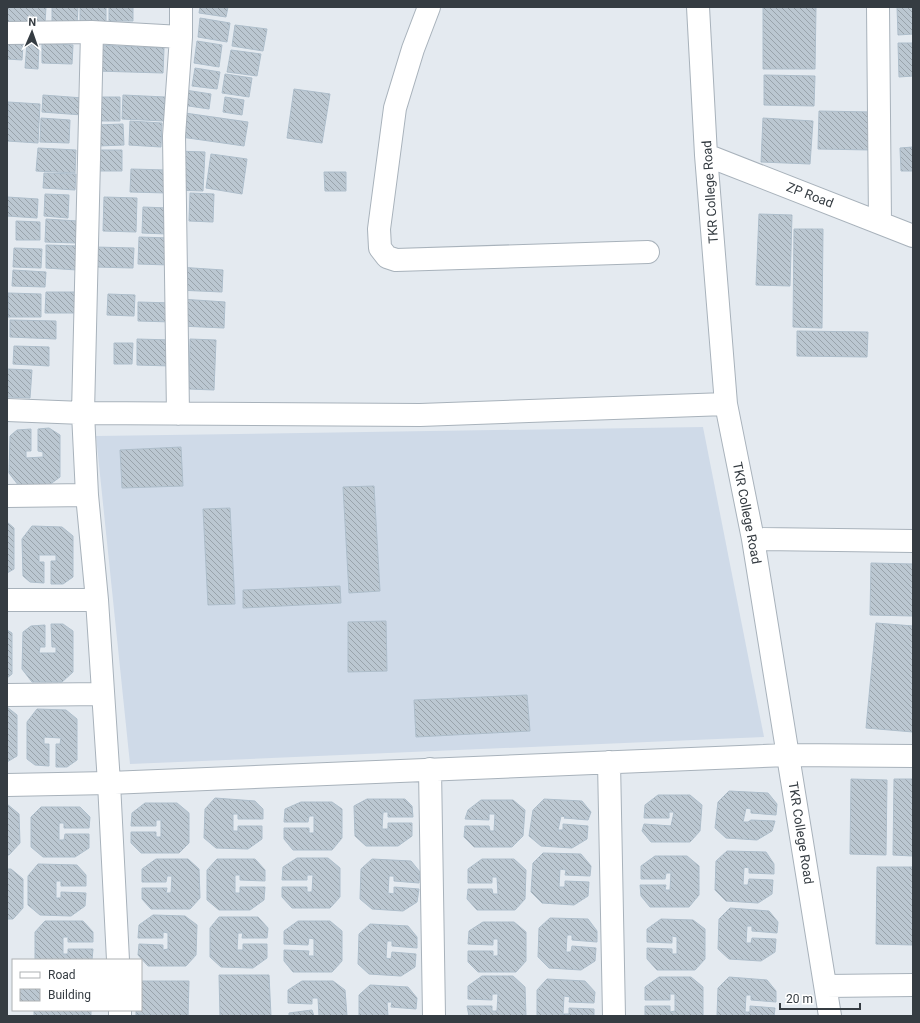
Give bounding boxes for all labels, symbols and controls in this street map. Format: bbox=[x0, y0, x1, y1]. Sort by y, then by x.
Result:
north arrow bbox=[12, 12, 52, 52]
text: N bbox=[28, 16, 37, 29]
street label: TKR College Road bbox=[699, 140, 721, 244]
street label: ZP Road bbox=[784, 179, 836, 211]
street label: TKR College Road bbox=[730, 461, 764, 565]
street label: TKR College Road bbox=[785, 781, 817, 885]
legend bbox=[12, 959, 142, 1011]
text: Road bbox=[48, 968, 76, 982]
scale bar bbox=[780, 985, 860, 1011]
text: Building bbox=[48, 988, 91, 1002]
text: 20 m bbox=[786, 992, 813, 1006]

